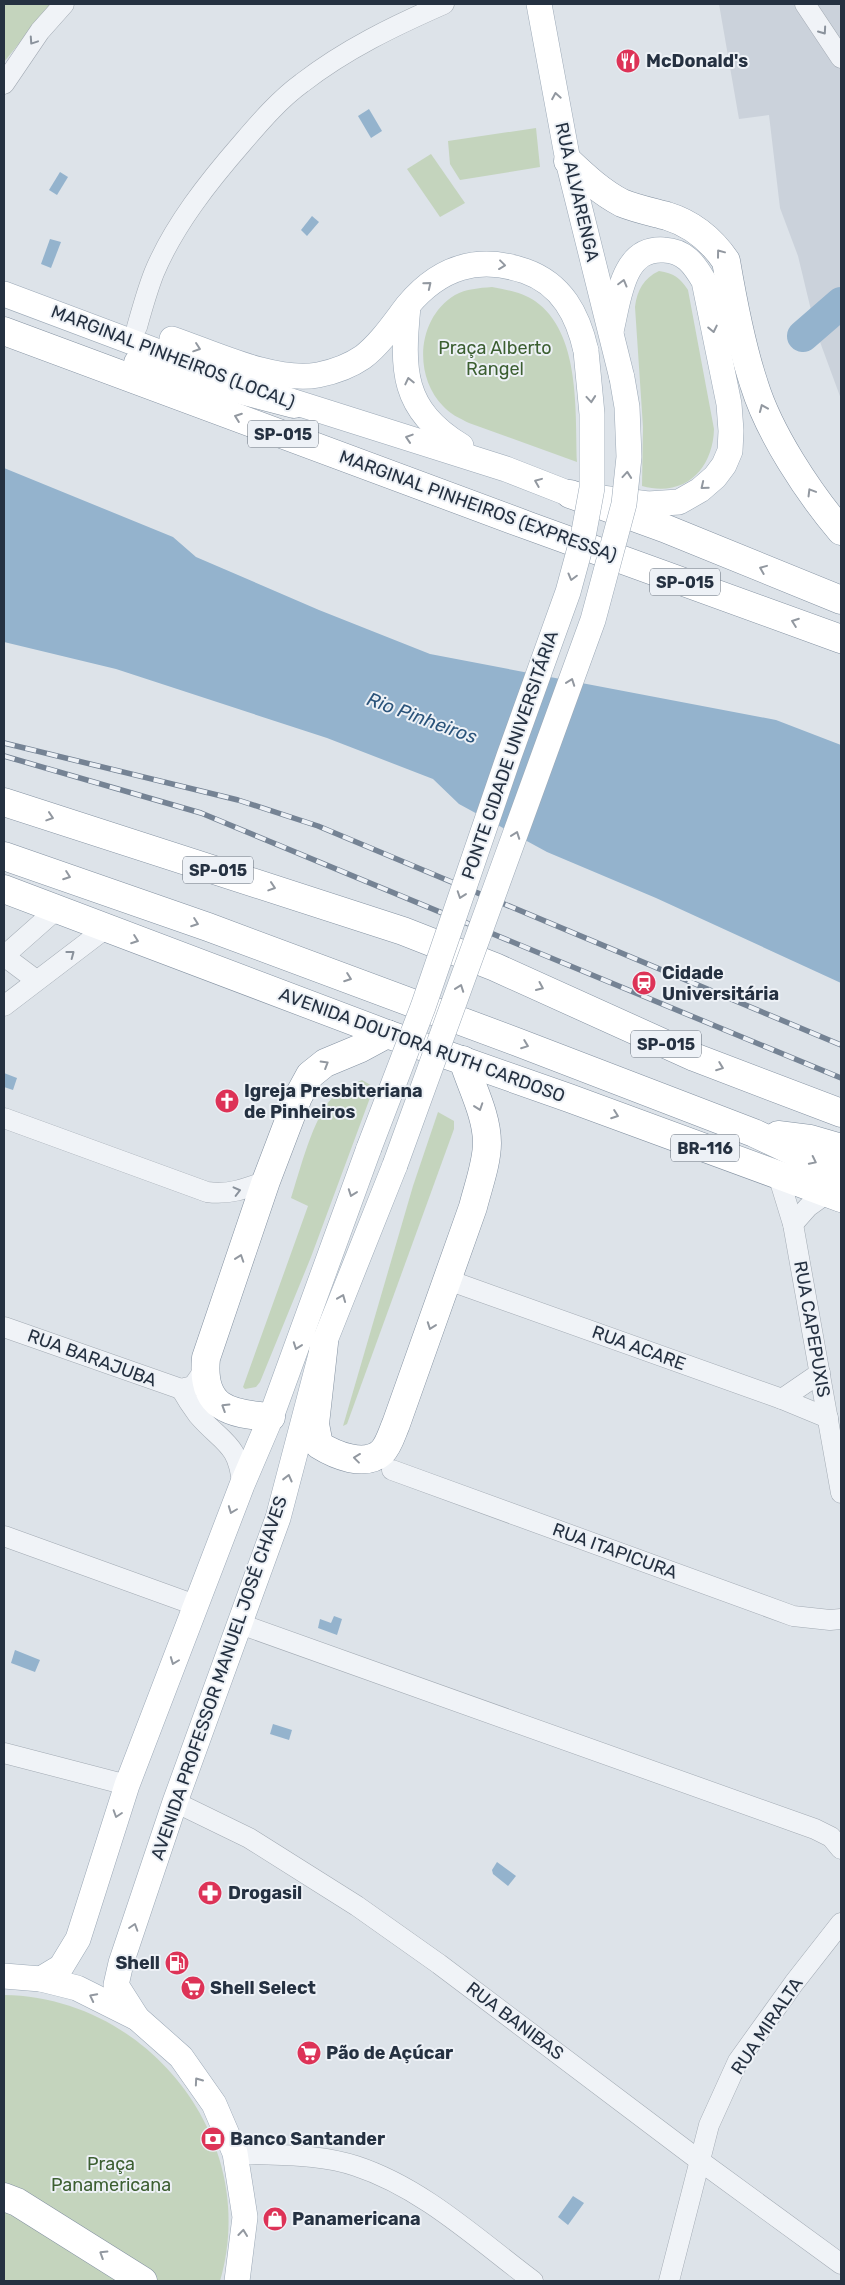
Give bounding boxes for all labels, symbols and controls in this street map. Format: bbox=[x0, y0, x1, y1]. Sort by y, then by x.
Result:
one-way arrow bbox=[817, 25, 826, 35]
one-way arrow bbox=[30, 36, 39, 45]
restaurant icon: McDonald's bbox=[615, 48, 641, 74]
place label: McDonald's bbox=[646, 50, 748, 72]
one-way arrow bbox=[551, 91, 561, 100]
street label: RUA ALVARENGA bbox=[550, 120, 604, 264]
one-way arrow bbox=[717, 249, 726, 259]
one-way arrow bbox=[498, 259, 506, 270]
one-way arrow bbox=[617, 279, 628, 288]
one-way arrow bbox=[423, 281, 432, 290]
street label: MARGINAL PINHEIROS (LOCAL) bbox=[48, 300, 298, 414]
one-way arrow bbox=[708, 325, 718, 334]
park label: Praça Alberto Rangel bbox=[438, 337, 552, 380]
one-way arrow bbox=[193, 342, 201, 352]
one-way arrow bbox=[404, 377, 415, 386]
one-way arrow bbox=[585, 395, 596, 403]
one-way arrow bbox=[759, 404, 770, 413]
one-way arrow bbox=[234, 413, 242, 423]
road number: SP-015 bbox=[248, 420, 318, 448]
one-way arrow bbox=[406, 433, 414, 443]
street label: MARGINAL PINHEIROS (EXPRESSA) bbox=[336, 445, 620, 567]
one-way arrow bbox=[621, 471, 632, 479]
one-way arrow bbox=[534, 477, 543, 488]
one-way arrow bbox=[700, 481, 709, 490]
one-way arrow bbox=[808, 489, 818, 498]
one-way arrow bbox=[760, 565, 768, 575]
road number: SP-015 bbox=[650, 568, 720, 596]
one-way arrow bbox=[568, 572, 578, 580]
one-way arrow bbox=[792, 618, 800, 628]
street label: PONTE CIDADE UNIVERSITÁRIA bbox=[457, 628, 563, 882]
one-way arrow bbox=[565, 678, 575, 687]
water label: Rio Pinheiros bbox=[364, 687, 480, 749]
one-way arrow bbox=[46, 811, 54, 821]
one-way arrow bbox=[510, 831, 520, 840]
road number: SP-015 bbox=[183, 856, 253, 884]
one-way arrow bbox=[62, 871, 71, 881]
one-way arrow bbox=[267, 881, 275, 891]
one-way arrow bbox=[457, 891, 467, 899]
one-way arrow bbox=[191, 917, 199, 927]
one-way arrow bbox=[130, 934, 139, 944]
one-way arrow bbox=[65, 952, 74, 960]
place label: Cidade Universitária bbox=[662, 962, 779, 1005]
station icon: Cidade Universitária bbox=[631, 970, 657, 996]
one-way arrow bbox=[343, 972, 352, 982]
one-way arrow bbox=[535, 981, 544, 992]
street label: AVENIDA DOUTORA RUTH CARDOSO bbox=[276, 983, 568, 1107]
one-way arrow bbox=[454, 984, 464, 992]
road number: SP-015 bbox=[631, 1030, 701, 1058]
one-way arrow bbox=[521, 1039, 529, 1049]
one-way arrow bbox=[320, 1060, 329, 1070]
one-way arrow bbox=[716, 1061, 724, 1071]
place label: Igreja Presbiteriana de Pinheiros bbox=[244, 1080, 423, 1123]
church icon: Igreja Presbiteriana de Pinheiros bbox=[214, 1088, 240, 1114]
one-way arrow bbox=[473, 1102, 483, 1110]
one-way arrow bbox=[610, 1109, 619, 1119]
road number: BR-116 bbox=[671, 1134, 739, 1162]
one-way arrow bbox=[808, 1155, 817, 1165]
one-way arrow bbox=[232, 1186, 241, 1197]
one-way arrow bbox=[348, 1189, 358, 1197]
one-way arrow bbox=[234, 1254, 244, 1262]
street label: RUA CAPEPUXIS bbox=[789, 1259, 835, 1399]
one-way arrow bbox=[336, 1294, 346, 1303]
one-way arrow bbox=[427, 1321, 437, 1330]
street label: RUA ACARE bbox=[589, 1321, 689, 1375]
street label: RUA BARAJUBA bbox=[24, 1324, 160, 1392]
one-way arrow bbox=[293, 1341, 303, 1350]
one-way arrow bbox=[221, 1404, 230, 1413]
one-way arrow bbox=[353, 1453, 361, 1464]
one-way arrow bbox=[282, 1474, 293, 1483]
street label: AVENIDA PROFESSOR MANUEL JOSÉ CHAVES bbox=[146, 1493, 292, 1863]
one-way arrow bbox=[228, 1505, 239, 1514]
street label: RUA ITAPICURA bbox=[550, 1518, 680, 1584]
one-way arrow bbox=[170, 1657, 180, 1665]
one-way arrow bbox=[113, 1809, 123, 1818]
pharmacy icon: Drogasil bbox=[197, 1880, 223, 1906]
place label: Drogasil bbox=[228, 1882, 302, 1904]
one-way arrow bbox=[128, 1923, 138, 1931]
fuel station icon: Shell bbox=[164, 1950, 190, 1976]
place label: Shell bbox=[115, 1952, 160, 1974]
street label: RUA MIRALTA bbox=[726, 1973, 808, 2079]
supermarket icon: Shell Select bbox=[180, 1975, 206, 2001]
place label: Shell Select bbox=[210, 1977, 316, 1999]
street label: RUA BANIBAS bbox=[462, 1977, 568, 2065]
one-way arrow bbox=[89, 1992, 98, 2003]
supermarket icon: Pão de Açúcar bbox=[296, 2040, 322, 2066]
place label: Pão de Açúcar bbox=[326, 2042, 453, 2064]
one-way arrow bbox=[195, 2077, 204, 2087]
bank icon: Banco Santander bbox=[200, 2126, 226, 2152]
place label: Banco Santander bbox=[230, 2128, 385, 2150]
park label: Praça Panamericana bbox=[51, 2153, 171, 2196]
shop icon: Panamericana bbox=[262, 2206, 288, 2232]
place label: Panamericana bbox=[292, 2208, 421, 2230]
one-way arrow bbox=[237, 2229, 248, 2237]
one-way arrow bbox=[99, 2251, 108, 2261]

